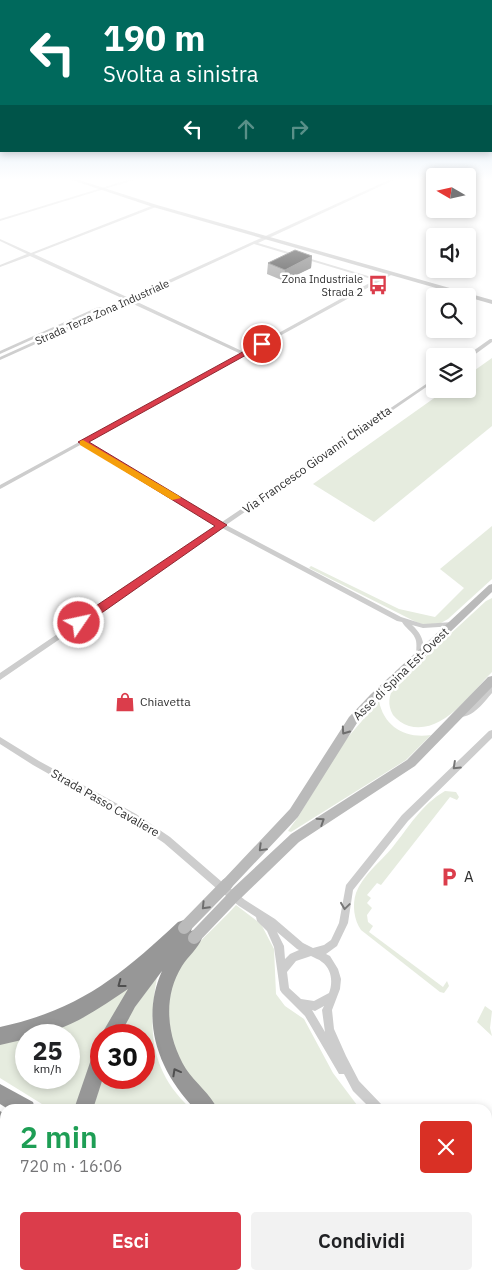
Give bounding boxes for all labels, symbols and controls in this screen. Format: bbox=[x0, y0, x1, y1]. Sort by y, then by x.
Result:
text: 190 m bbox=[103, 15, 206, 61]
icon: left bbox=[20, 20, 85, 85]
text: Svolta a sinistra bbox=[103, 59, 258, 88]
icon: left bbox=[179, 115, 207, 143]
icon: ahead bbox=[232, 115, 260, 143]
icon: right bbox=[285, 115, 313, 143]
north arrow bbox=[426, 168, 476, 218]
map controls bbox=[426, 168, 476, 398]
button: sound bbox=[426, 228, 476, 278]
place label: Zona Industriale Strada 2 bbox=[282, 272, 363, 299]
bus stop icon: Zona Industriale Strada 2 bbox=[367, 274, 389, 296]
street label: Strada Terza Zona Industriale bbox=[33, 276, 171, 348]
button: search bbox=[426, 288, 476, 338]
pin bbox=[241, 323, 283, 365]
icon: arrive bbox=[248, 330, 276, 358]
button: layers bbox=[426, 348, 476, 398]
street label: Via Francesco Giovanni Chiavetta bbox=[240, 402, 394, 517]
position arrow bbox=[52, 596, 104, 648]
street label: Asse di Spina Est-Ovest bbox=[350, 624, 452, 723]
shop icon: Chiavetta bbox=[114, 691, 136, 713]
place label: Chiavetta bbox=[140, 694, 191, 709]
one-way arrow bbox=[342, 726, 351, 735]
one-way arrow bbox=[453, 760, 462, 769]
street label: Strada Passo Cavaliere bbox=[48, 765, 162, 840]
one-way arrow bbox=[315, 818, 324, 828]
one-way arrow bbox=[259, 842, 268, 851]
parking icon: A bbox=[438, 866, 460, 888]
place label: A bbox=[464, 867, 474, 886]
one-way arrow bbox=[202, 901, 211, 910]
one-way arrow bbox=[341, 902, 351, 911]
one-way arrow bbox=[117, 978, 127, 987]
speed limit sign: 30 bbox=[90, 1024, 155, 1089]
text: 25 bbox=[32, 1034, 63, 1067]
text: km/h bbox=[33, 1061, 62, 1076]
one-way arrow bbox=[172, 1069, 182, 1078]
text: 2 min bbox=[20, 1117, 98, 1156]
button: close bbox=[420, 1121, 472, 1173]
text: 720 m · 16:06 bbox=[20, 1156, 122, 1176]
button: Esci bbox=[20, 1212, 241, 1270]
button: Condividi bbox=[251, 1212, 472, 1270]

